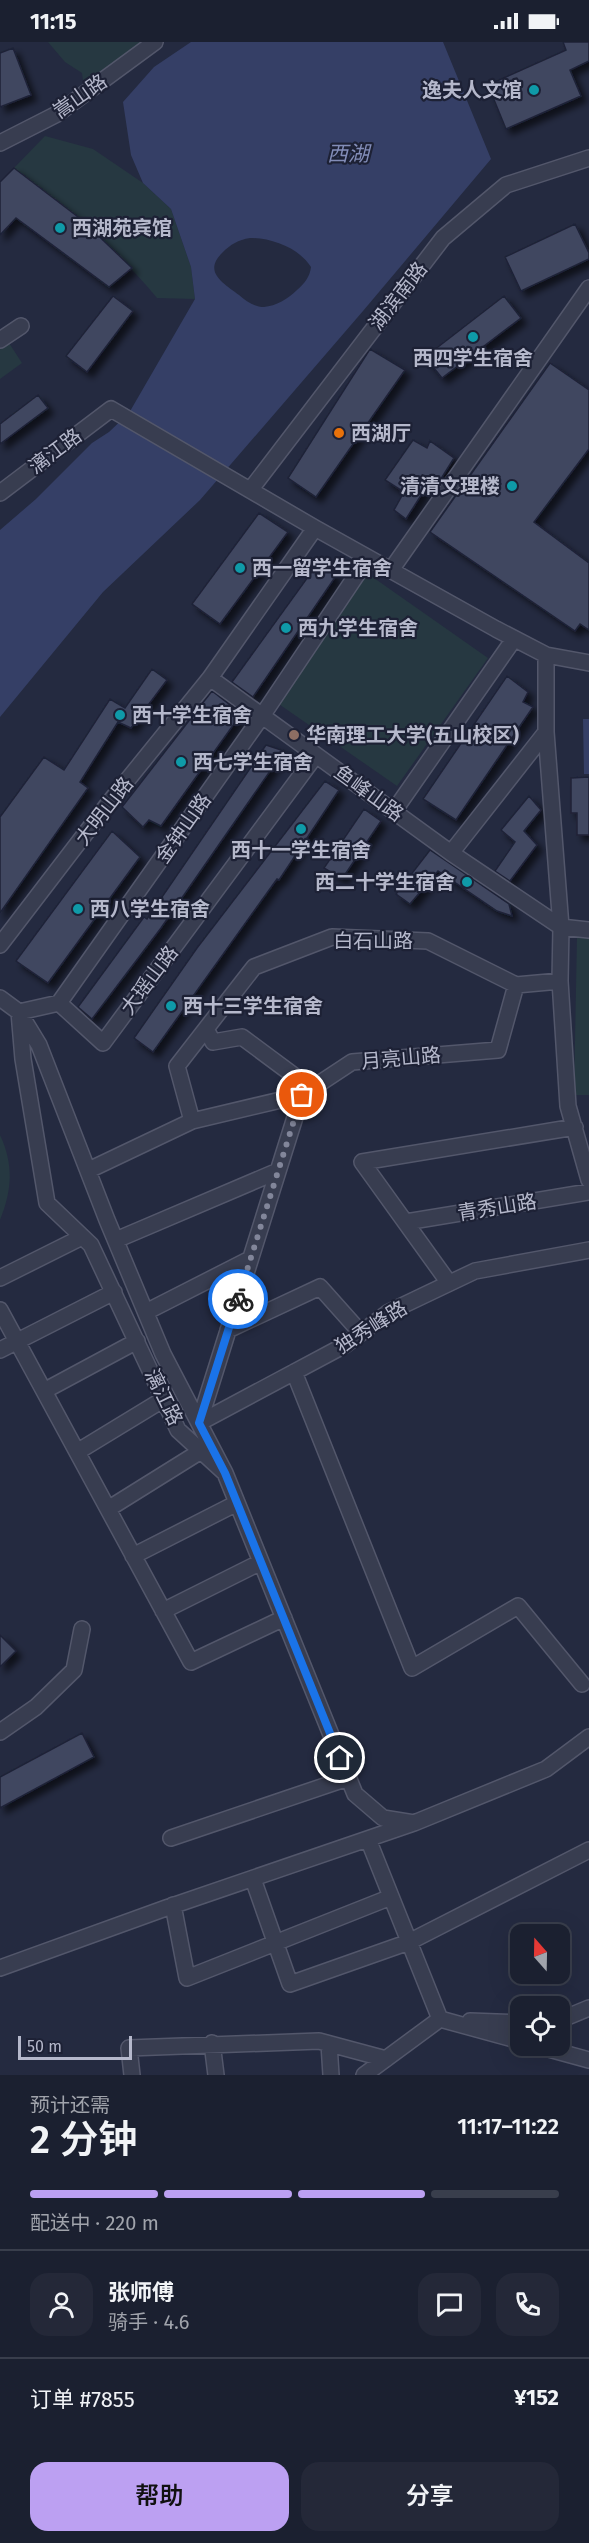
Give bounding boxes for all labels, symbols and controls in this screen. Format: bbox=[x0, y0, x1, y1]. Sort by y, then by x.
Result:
text: 11:15 bbox=[30, 8, 77, 35]
street label: 嵩山路 bbox=[49, 69, 111, 123]
place label: 逸夫人文馆 bbox=[422, 78, 522, 102]
marker: 逸夫人文馆 bbox=[527, 83, 541, 97]
water label: 西湖 bbox=[327, 141, 372, 167]
place label: 西湖苑宾馆 bbox=[72, 216, 172, 240]
marker: 西湖苑宾馆 bbox=[53, 221, 67, 235]
street label: 湖滨南路 bbox=[364, 257, 432, 335]
marker: 西四学生宿舍 bbox=[466, 330, 480, 344]
place label: 西四学生宿舍 bbox=[413, 346, 533, 370]
place label: 西湖厅 bbox=[351, 421, 411, 445]
street label: 漓江路 bbox=[24, 423, 86, 479]
marker: 西湖厅 bbox=[332, 426, 346, 440]
place label: 清清文理楼 bbox=[400, 474, 500, 498]
marker: 清清文理楼 bbox=[505, 479, 519, 493]
place label: 西一留学生宿舍 bbox=[252, 556, 392, 580]
marker: 西一留学生宿舍 bbox=[233, 561, 247, 575]
place label: 西九学生宿舍 bbox=[298, 616, 418, 640]
marker: 西九学生宿舍 bbox=[279, 621, 293, 635]
place label: 西十学生宿舍 bbox=[132, 703, 252, 727]
marker: 西十学生宿舍 bbox=[113, 708, 127, 722]
place label: 华南理工大学(五山校区) bbox=[306, 723, 519, 747]
marker: 华南理工大学(五山校区) bbox=[287, 728, 301, 742]
place label: 西七学生宿舍 bbox=[193, 750, 313, 774]
marker: 西七学生宿舍 bbox=[174, 755, 188, 769]
street label: 鱼峰山路 bbox=[330, 760, 408, 826]
street label: 大明山路 bbox=[70, 772, 138, 850]
street label: 金钟山路 bbox=[150, 788, 216, 868]
marker: 西十一学生宿舍 bbox=[294, 822, 308, 836]
place label: 西十一学生宿舍 bbox=[231, 838, 371, 862]
place label: 西二十学生宿舍 bbox=[315, 870, 455, 894]
marker: 西二十学生宿舍 bbox=[460, 875, 474, 889]
place label: 西八学生宿舍 bbox=[90, 897, 210, 921]
marker: 西八学生宿舍 bbox=[71, 902, 85, 916]
street label: 白石山路 bbox=[333, 929, 413, 953]
street label: 大瑶山路 bbox=[115, 941, 183, 1019]
place label: 西十三学生宿舍 bbox=[183, 994, 323, 1018]
marker: 西十三学生宿舍 bbox=[164, 999, 178, 1013]
street label: 月亮山路 bbox=[360, 1043, 442, 1073]
pin bbox=[276, 1069, 327, 1120]
icon: bag bbox=[285, 1078, 318, 1111]
street label: 青秀山路 bbox=[456, 1189, 538, 1225]
courier bbox=[208, 1269, 268, 1329]
icon: bike bbox=[222, 1283, 255, 1316]
street label: 独秀峰路 bbox=[331, 1296, 411, 1358]
street label: 漓江路 bbox=[140, 1365, 188, 1429]
pin bbox=[314, 1732, 365, 1783]
icon: home bbox=[323, 1741, 356, 1774]
north arrow bbox=[510, 1924, 570, 1984]
map controls bbox=[510, 1924, 570, 2056]
button: locate bbox=[510, 1996, 570, 2056]
scale bar bbox=[18, 2033, 132, 2060]
text: 50 m bbox=[27, 2037, 62, 2056]
text: 预计还需 bbox=[30, 2093, 110, 2117]
text: 11:17–11:22 bbox=[457, 2113, 559, 2140]
text: 2 分钟 bbox=[30, 2117, 137, 2163]
text: 配送中 · 220 m bbox=[30, 2211, 159, 2235]
button: person bbox=[30, 2273, 93, 2336]
button: chat bbox=[418, 2273, 481, 2336]
button: phone bbox=[496, 2273, 559, 2336]
text: 张师傅 bbox=[108, 2279, 174, 2306]
text: 骑手 · 4.6 bbox=[108, 2310, 189, 2334]
text: ¥152 bbox=[514, 2384, 559, 2411]
text: 订单 #7855 bbox=[30, 2386, 135, 2413]
button: 帮助 bbox=[30, 2462, 289, 2531]
button: 分享 bbox=[301, 2462, 559, 2531]

